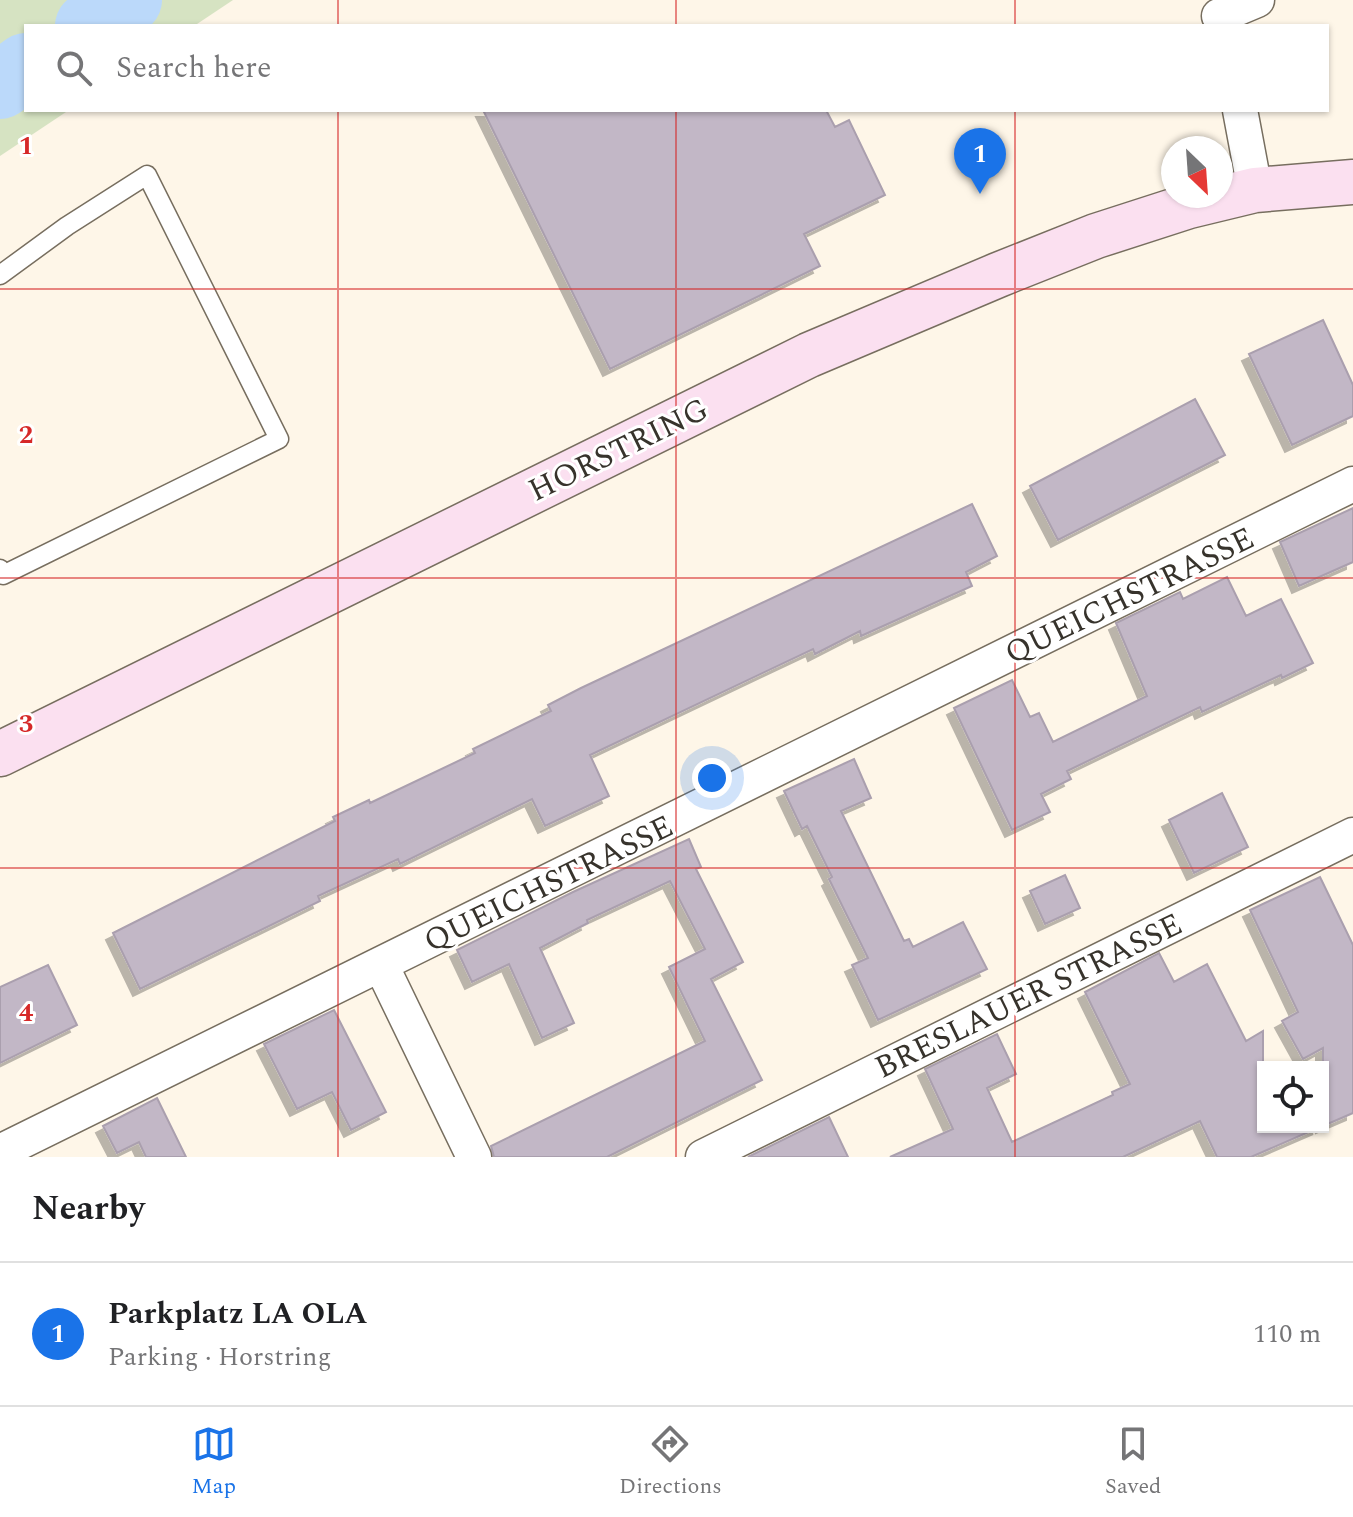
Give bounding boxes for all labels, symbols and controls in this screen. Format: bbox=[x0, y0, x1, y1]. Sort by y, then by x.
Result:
search box bbox=[24, 24, 1329, 112]
text: Search here bbox=[116, 45, 272, 91]
icon: search bbox=[52, 46, 96, 90]
text: 1 bbox=[19, 126, 33, 166]
pin: 1 bbox=[954, 128, 1006, 194]
north arrow bbox=[1161, 136, 1233, 208]
street label: HORSTRING bbox=[520, 386, 717, 515]
text: 2 bbox=[19, 415, 33, 455]
street label: QUEICHSTRASSE bbox=[996, 515, 1263, 678]
text: 3 bbox=[19, 704, 33, 744]
your location bbox=[692, 758, 732, 798]
street label: QUEICHSTRASSE bbox=[415, 803, 682, 966]
street label: BRESLAUER STRASSE bbox=[867, 900, 1191, 1092]
text: 4 bbox=[19, 993, 34, 1033]
map controls bbox=[1257, 1061, 1329, 1133]
button: locate bbox=[1257, 1061, 1329, 1133]
text: Nearby bbox=[32, 1183, 145, 1235]
text: Parkplatz LA OLA bbox=[108, 1291, 368, 1337]
text: 1 bbox=[51, 1314, 65, 1354]
text: 110 m bbox=[1253, 1314, 1321, 1354]
text: Parking · Horstring bbox=[108, 1337, 331, 1377]
tab: Map bbox=[192, 1422, 236, 1503]
tab: Directions bbox=[619, 1422, 722, 1503]
tab: Saved bbox=[1105, 1422, 1161, 1503]

